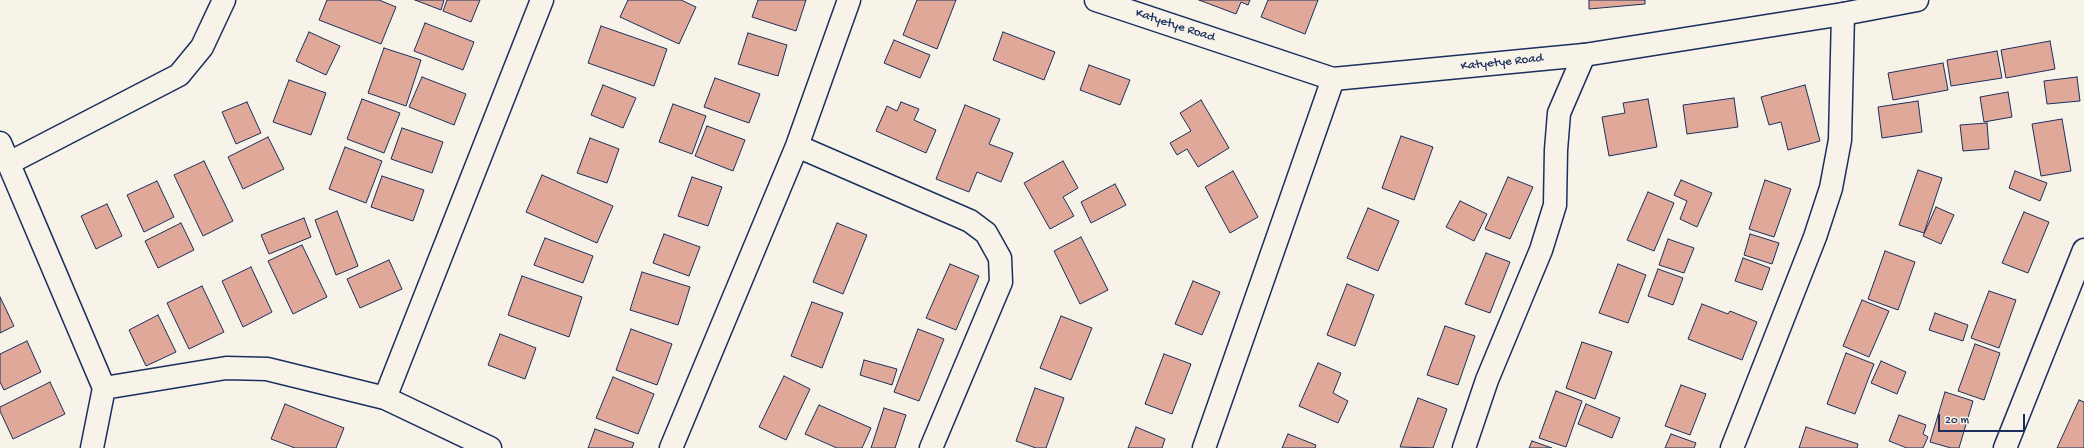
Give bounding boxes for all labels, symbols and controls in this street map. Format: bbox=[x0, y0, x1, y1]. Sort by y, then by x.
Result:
street label: Katyetye Road bbox=[1133, 6, 1217, 46]
street label: Katyetye Road bbox=[1460, 51, 1544, 75]
scale bar bbox=[1940, 406, 2027, 432]
text: 20 m bbox=[1945, 414, 1969, 428]

